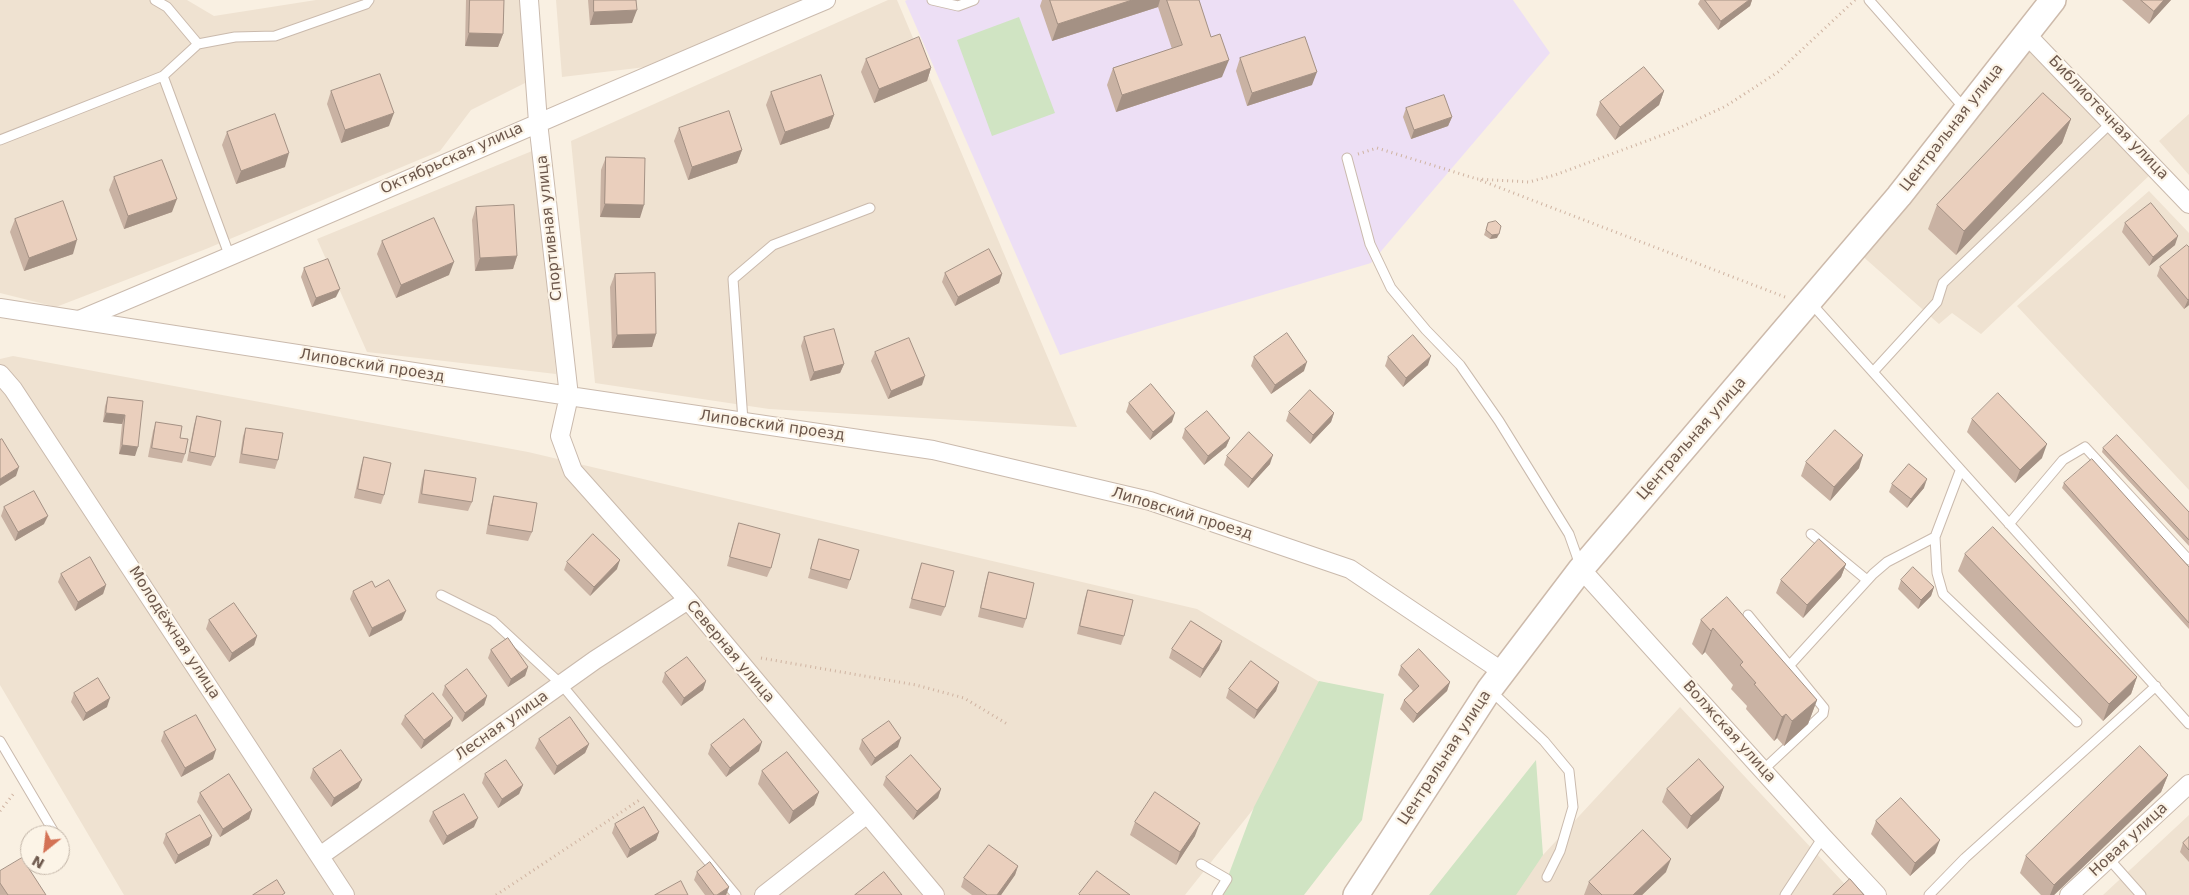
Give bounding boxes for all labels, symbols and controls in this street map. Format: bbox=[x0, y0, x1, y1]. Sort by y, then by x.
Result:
street label: Библиотечная улица bbox=[2044, 52, 2172, 184]
street label: Центральная улица bbox=[1897, 61, 2007, 195]
street label: Октябрьская улица bbox=[378, 119, 526, 199]
street label: Спортивная улица bbox=[533, 154, 567, 302]
street label: Липовский проезд bbox=[298, 346, 446, 386]
street label: Центральная улица bbox=[1634, 374, 1750, 504]
street label: Липовский проезд bbox=[698, 407, 846, 445]
street label: Липовский проезд bbox=[1109, 484, 1255, 544]
street label: Молодёжная улица bbox=[124, 563, 224, 703]
street label: Северная улица bbox=[682, 597, 778, 707]
street label: Волжская улица bbox=[1679, 677, 1779, 787]
street label: Лесная улица bbox=[452, 687, 552, 765]
street label: Центральная улица bbox=[1395, 687, 1495, 829]
street label: Новая улица bbox=[2086, 799, 2172, 881]
north arrow bbox=[20, 825, 70, 875]
text: N bbox=[29, 852, 47, 872]

